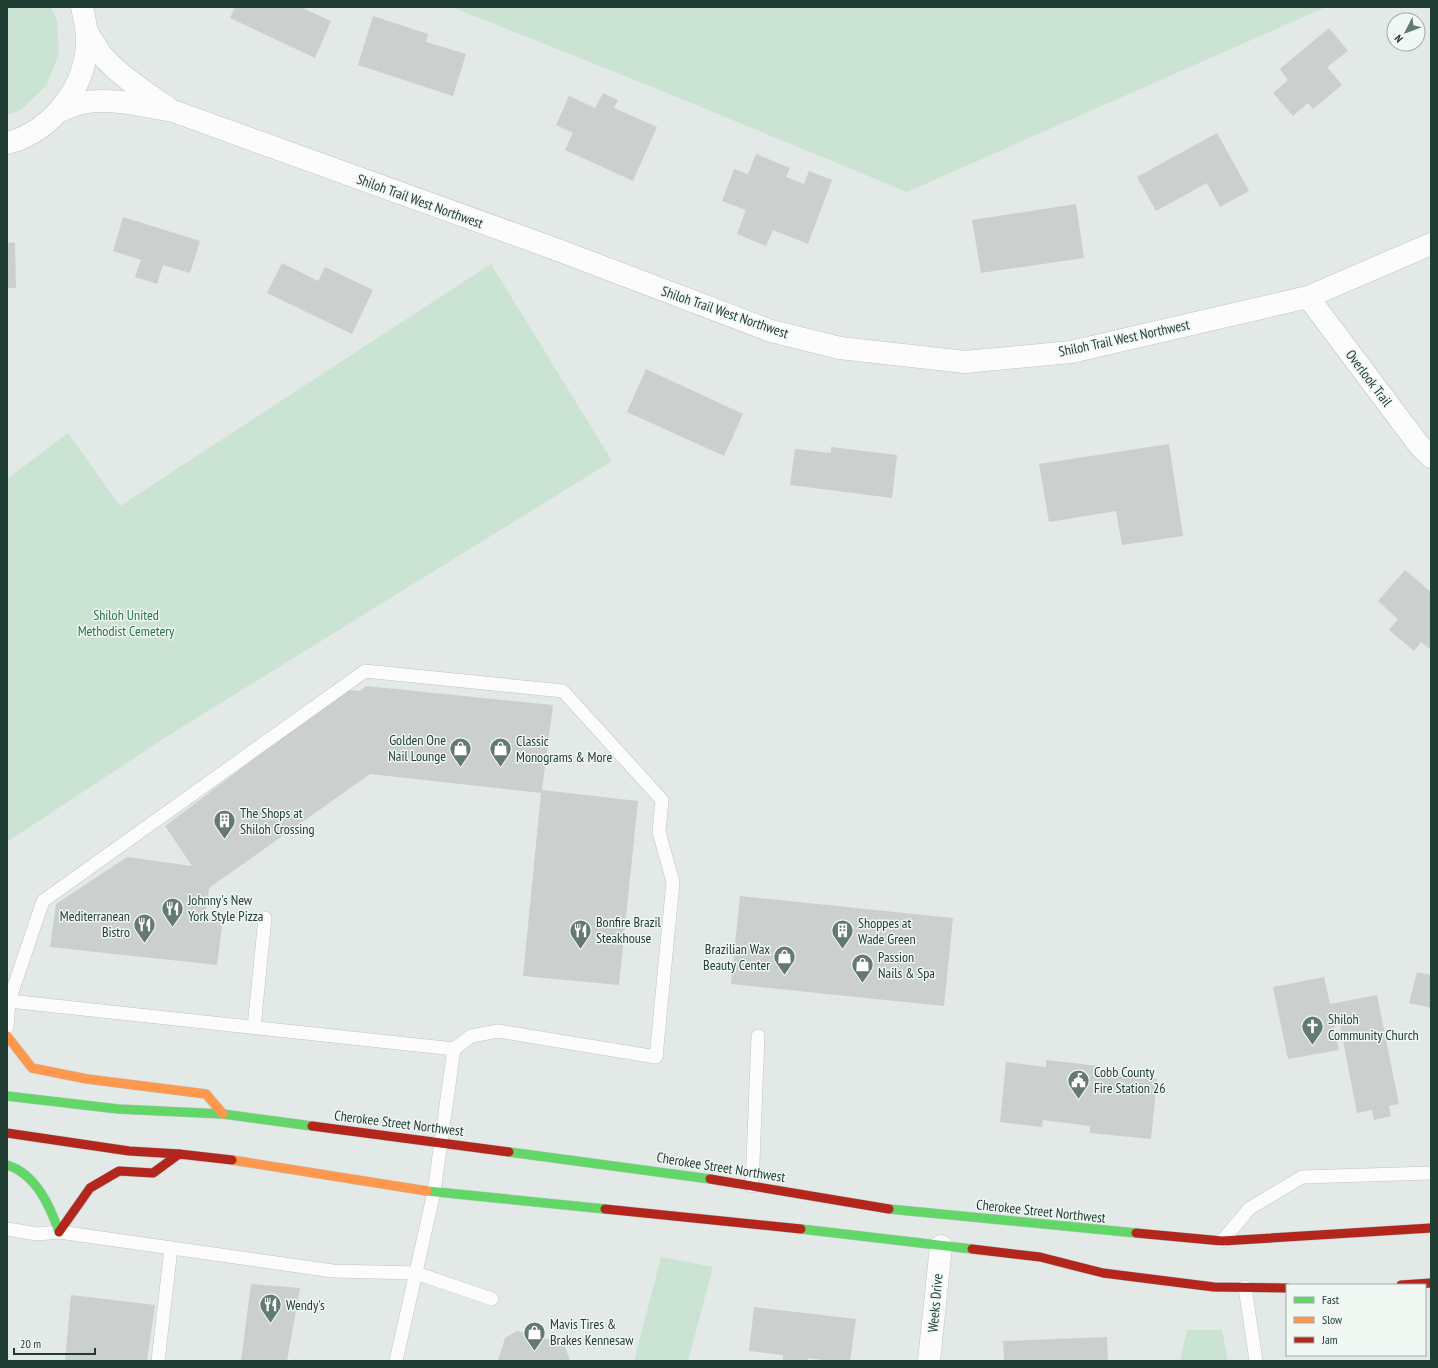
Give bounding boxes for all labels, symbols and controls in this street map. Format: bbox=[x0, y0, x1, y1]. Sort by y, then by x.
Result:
north arrow bbox=[1386, 12, 1426, 52]
text: N bbox=[1391, 32, 1406, 46]
street label: Shiloh Trail West Northwest bbox=[354, 170, 486, 232]
street label: Shiloh Trail West Northwest bbox=[659, 282, 791, 342]
street label: Shiloh Trail West Northwest bbox=[1057, 315, 1191, 361]
street label: Overlook Trail bbox=[1342, 346, 1397, 411]
park label: Shiloh United Methodist Cemetery bbox=[78, 606, 175, 640]
place label: Golden One Nail Lounge bbox=[388, 731, 446, 765]
place label: Classic Monograms & More bbox=[516, 732, 612, 766]
shop icon: Golden One Nail Lounge bbox=[448, 735, 474, 768]
shop icon: Classic Monograms & More bbox=[487, 736, 513, 769]
place label: The Shops at Shiloh Crossing bbox=[240, 804, 314, 838]
building icon: The Shops at Shiloh Crossing bbox=[212, 808, 238, 841]
place label: Johnny's New York Style Pizza bbox=[187, 891, 263, 925]
restaurant icon: Johnny's New York Style Pizza bbox=[160, 895, 186, 928]
place label: Mediterranean Bistro bbox=[60, 907, 130, 941]
restaurant icon: Mediterranean Bistro bbox=[132, 911, 158, 944]
place label: Bonfire Brazil Steakhouse bbox=[596, 913, 662, 947]
place label: Shoppes at Wade Green bbox=[858, 914, 916, 948]
restaurant icon: Bonfire Brazil Steakhouse bbox=[568, 917, 594, 950]
building icon: Shoppes at Wade Green bbox=[829, 918, 855, 951]
place label: Brazilian Wax Beauty Center bbox=[703, 940, 770, 974]
shop icon: Brazilian Wax Beauty Center bbox=[772, 944, 798, 977]
place label: Passion Nails & Spa bbox=[878, 948, 935, 982]
shop icon: Passion Nails & Spa bbox=[850, 952, 876, 985]
place label: Shiloh Community Church bbox=[1328, 1010, 1419, 1044]
church icon: Shiloh Community Church bbox=[1299, 1014, 1325, 1047]
place label: Cobb County Fire Station 26 bbox=[1094, 1063, 1166, 1097]
public building icon: Cobb County Fire Station 26 bbox=[1066, 1067, 1092, 1100]
street label: Cherokee Street Northwest bbox=[333, 1106, 465, 1140]
street label: Cherokee Street Northwest bbox=[655, 1148, 787, 1186]
street label: Cherokee Street Northwest bbox=[975, 1195, 1107, 1227]
street label: Weeks Drive bbox=[923, 1273, 947, 1333]
legend bbox=[1286, 1284, 1426, 1356]
restaurant icon: Wendy's bbox=[257, 1292, 283, 1325]
text: Fast bbox=[1322, 1292, 1340, 1307]
place label: Wendy's bbox=[286, 1296, 325, 1314]
text: Slow bbox=[1322, 1312, 1343, 1327]
place label: Mavis Tires & Brakes Kennesaw bbox=[550, 1315, 634, 1349]
shop icon: Mavis Tires & Brakes Kennesaw bbox=[521, 1319, 547, 1352]
scale bar bbox=[14, 1330, 95, 1356]
text: Jam bbox=[1321, 1332, 1338, 1347]
text: 20 m bbox=[20, 1336, 41, 1351]

